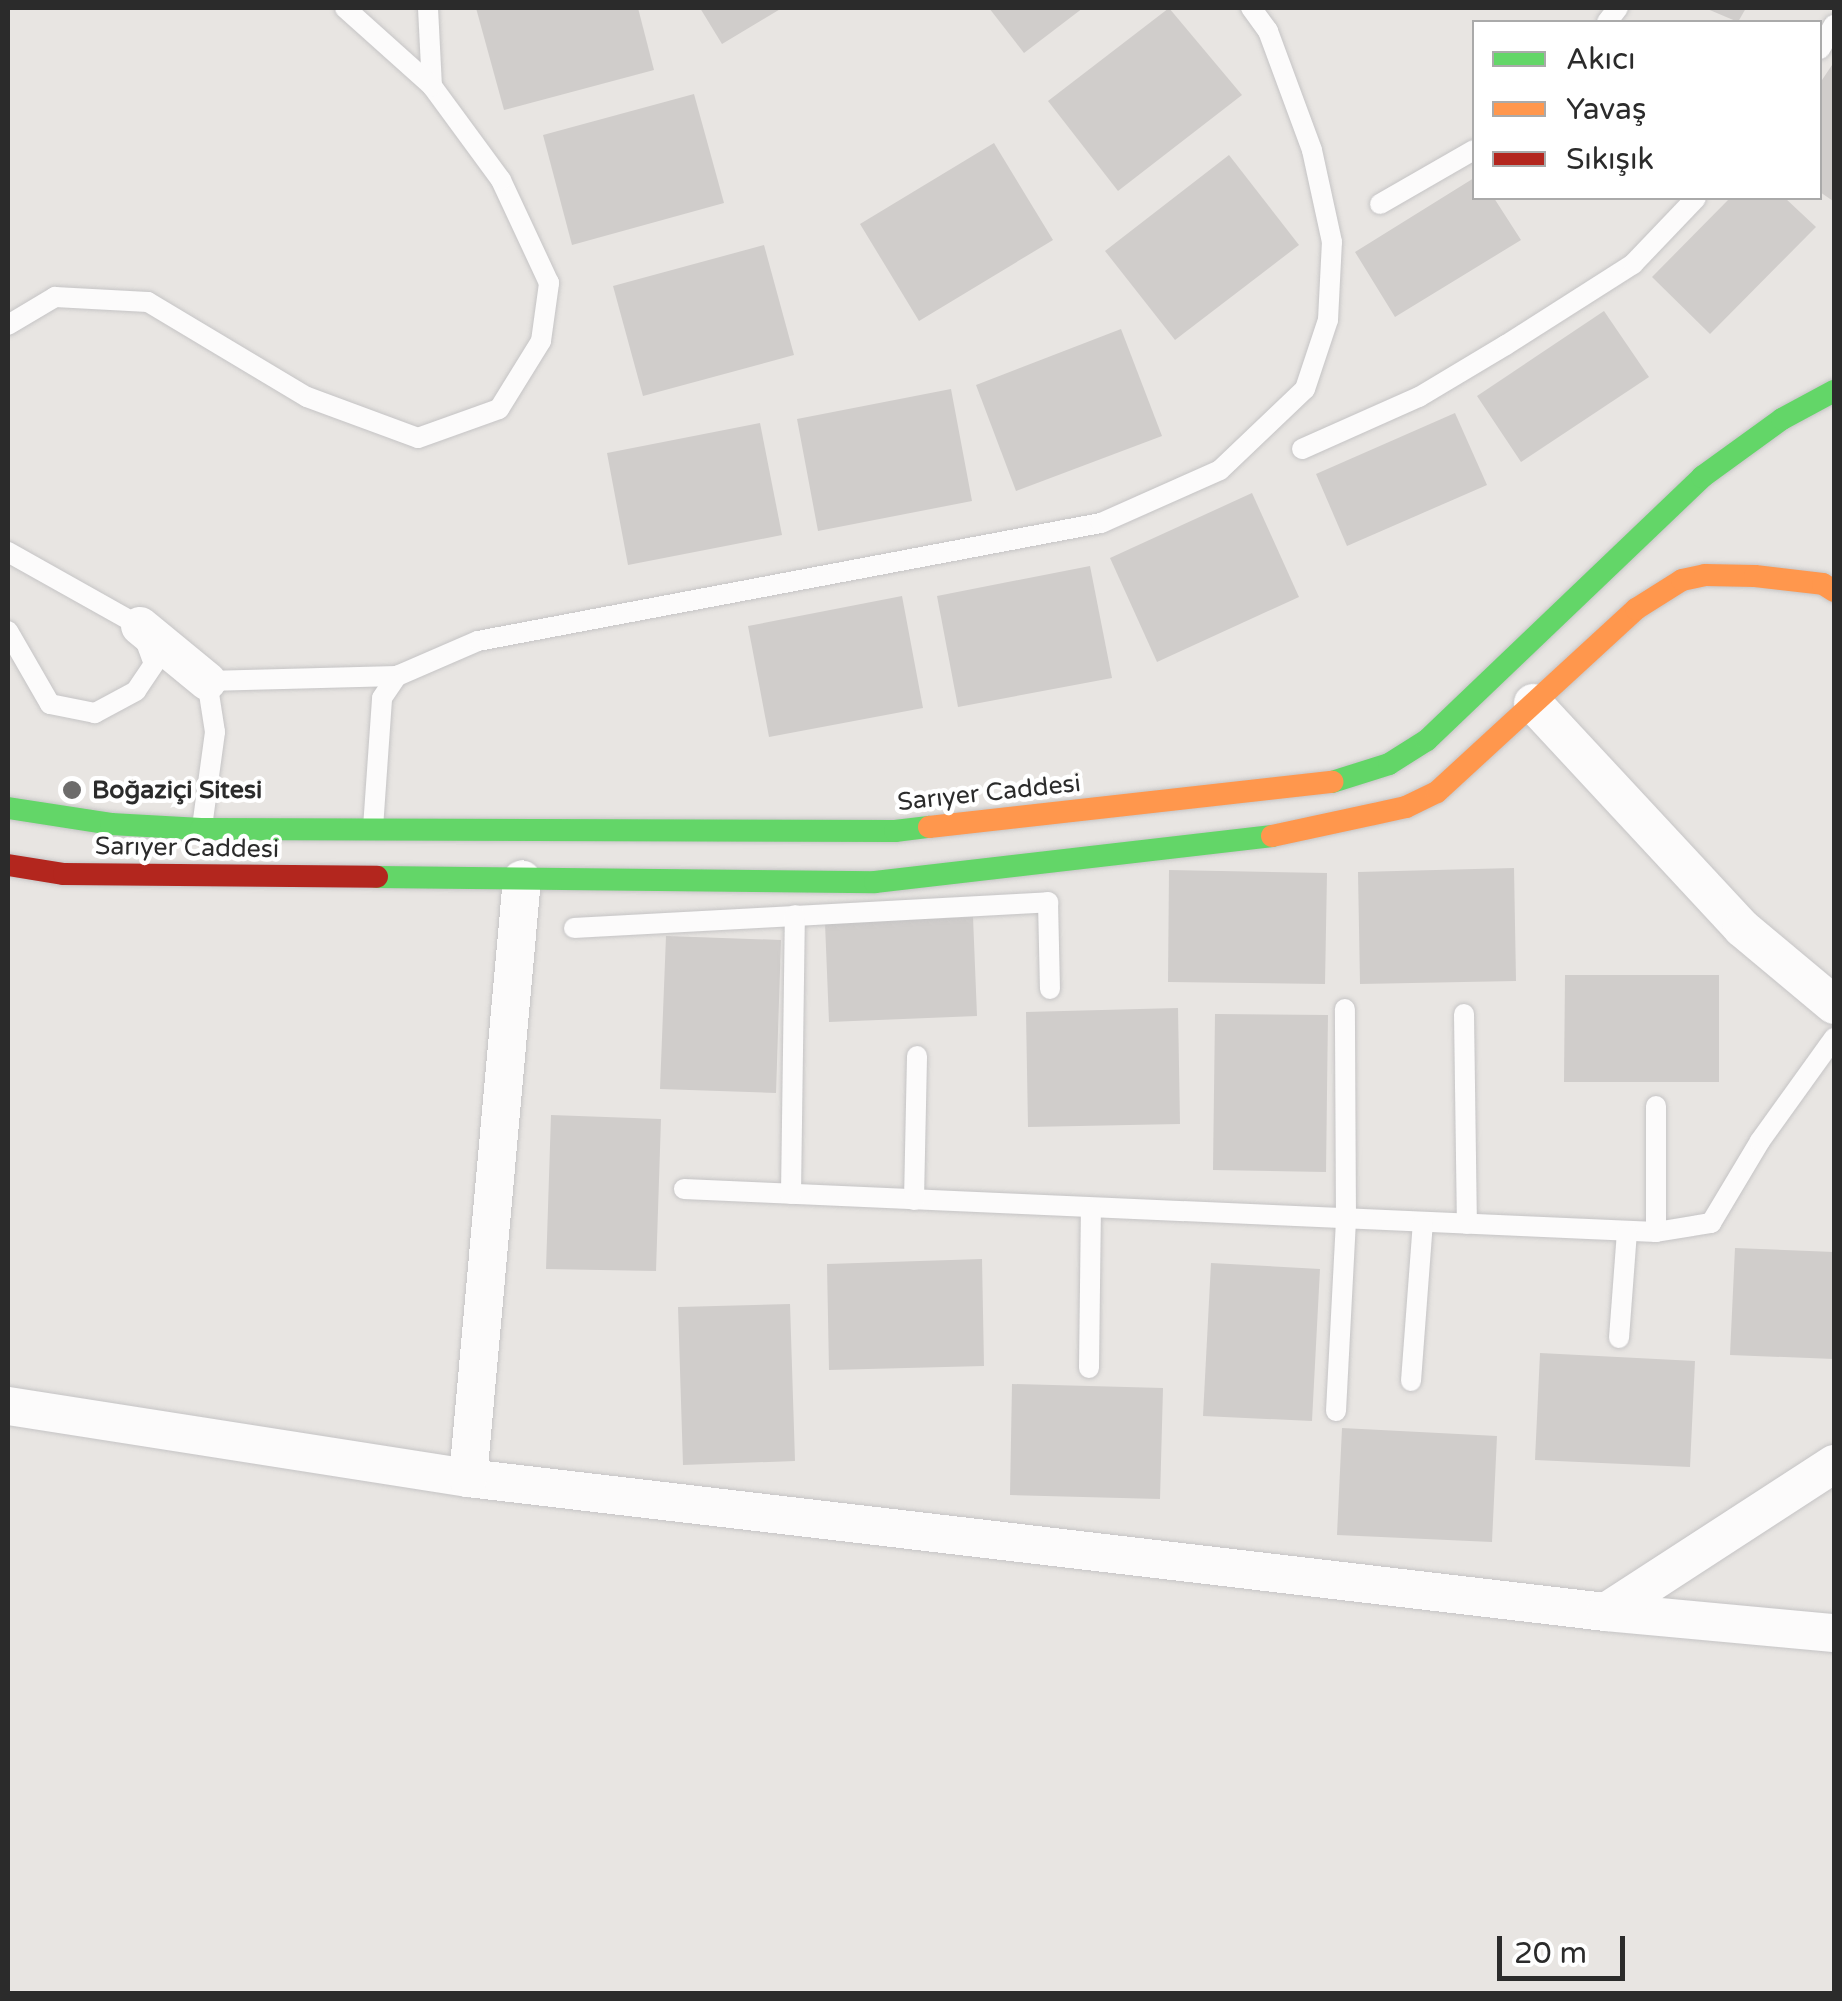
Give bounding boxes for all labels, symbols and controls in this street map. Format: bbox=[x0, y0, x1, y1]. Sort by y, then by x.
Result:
legend bbox=[1472, 20, 1822, 200]
text: Akıcı bbox=[1566, 41, 1635, 78]
text: Yavaş bbox=[1566, 91, 1646, 128]
text: Sıkışık bbox=[1566, 141, 1654, 178]
street label: Sarıyer Caddesi bbox=[896, 768, 1082, 818]
place label: Boğaziçi Sitesi bbox=[92, 775, 262, 805]
marker: Boğaziçi Sitesi bbox=[61, 779, 83, 801]
street label: Sarıyer Caddesi bbox=[95, 831, 279, 865]
scale bar bbox=[1502, 1916, 1630, 1978]
text: 20 m bbox=[1514, 1935, 1587, 1972]

